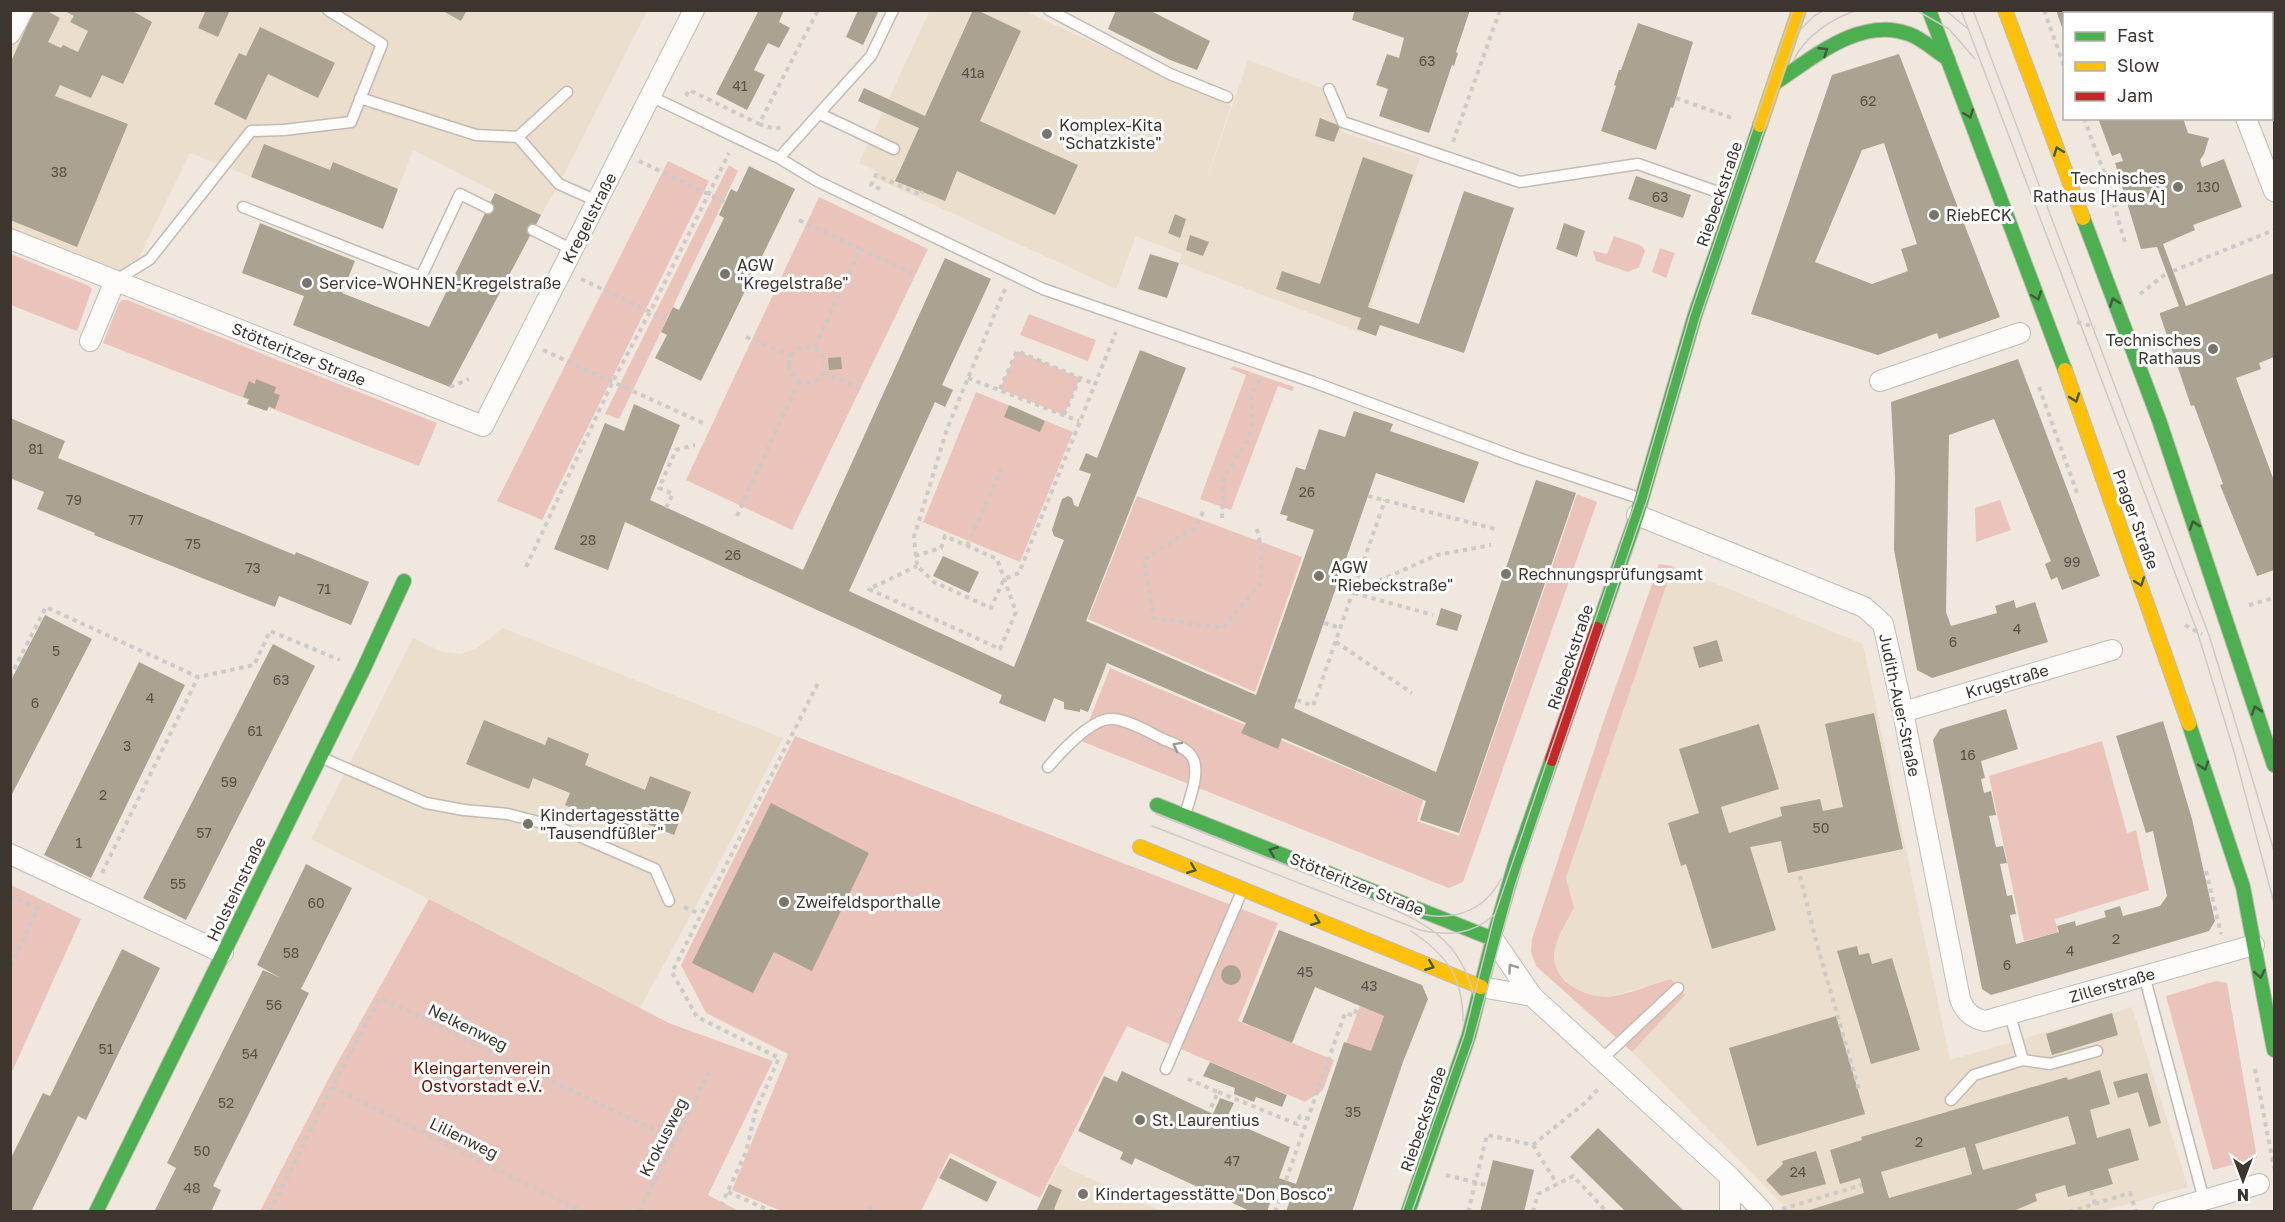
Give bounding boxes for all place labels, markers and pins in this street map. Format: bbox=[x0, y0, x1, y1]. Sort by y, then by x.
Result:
place label: Komplex-Kita "Schatzkiste" bbox=[1059, 115, 1162, 153]
marker: Komplex-Kita "Schatzkiste" bbox=[1040, 127, 1054, 141]
place label: Technisches Rathaus [Haus A] bbox=[2033, 168, 2166, 206]
marker: Technisches Rathaus [Haus A] bbox=[2171, 180, 2185, 194]
place label: RiebECK bbox=[1946, 205, 2012, 225]
marker: RiebECK bbox=[1927, 208, 1941, 222]
place label: AGW "Kregelstraße" bbox=[737, 255, 849, 293]
marker: AGW "Kregelstraße" bbox=[718, 267, 732, 281]
place label: Service-WOHNEN-Kregelstraße bbox=[319, 273, 561, 293]
marker: Service-WOHNEN-Kregelstraße bbox=[300, 276, 314, 290]
place label: Technisches Rathaus bbox=[2106, 330, 2201, 368]
marker: Technisches Rathaus bbox=[2206, 342, 2220, 356]
place label: AGW "Riebeckstraße" bbox=[1331, 557, 1453, 595]
place label: Rechnungsprüfungsamt bbox=[1518, 564, 1703, 584]
marker: Rechnungsprüfungsamt bbox=[1499, 567, 1513, 581]
marker: AGW "Riebeckstraße" bbox=[1312, 569, 1326, 583]
place label: Kindertagesstätte "Tausendfüßler" bbox=[540, 805, 680, 843]
marker: Kindertagesstätte "Tausendfüßler" bbox=[521, 817, 535, 831]
place label: Zweifeldsporthalle bbox=[796, 892, 941, 912]
marker: Zweifeldsporthalle bbox=[777, 895, 791, 909]
place label: St. Laurentius bbox=[1152, 1110, 1260, 1130]
marker: St. Laurentius bbox=[1133, 1113, 1147, 1127]
place label: Kindertagesstätte "Don Bosco" bbox=[1095, 1184, 1333, 1204]
marker: Kindertagesstätte "Don Bosco" bbox=[1076, 1187, 1090, 1201]

